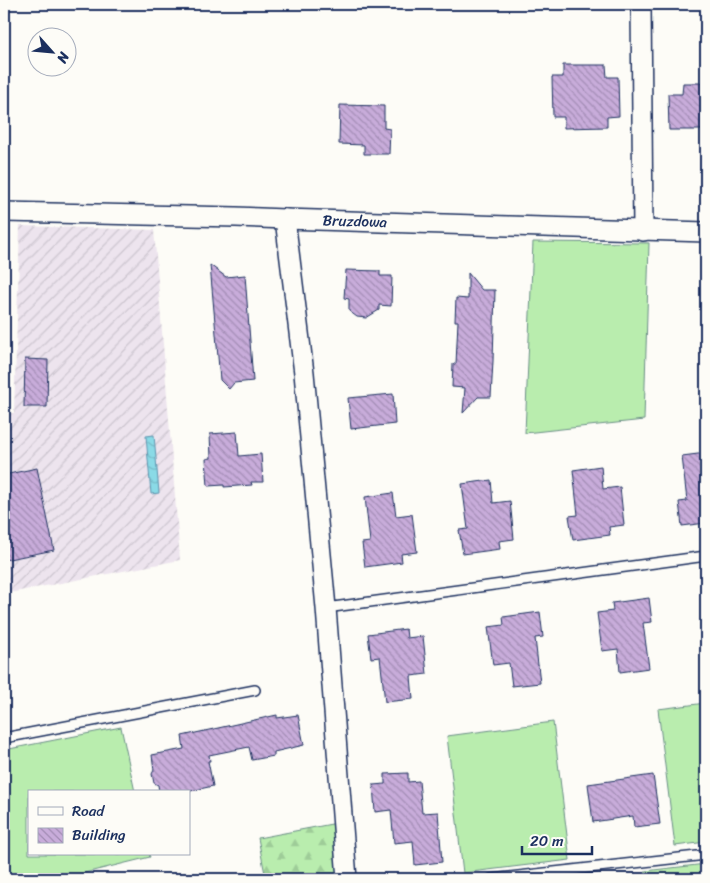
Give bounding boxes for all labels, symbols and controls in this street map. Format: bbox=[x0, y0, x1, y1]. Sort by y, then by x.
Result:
north arrow bbox=[28, 28, 78, 78]
text: N bbox=[50, 47, 77, 68]
street label: Bruzdowa bbox=[322, 207, 388, 235]
legend bbox=[28, 790, 190, 856]
text: Road bbox=[72, 798, 105, 824]
text: Building bbox=[72, 822, 126, 848]
scale bar bbox=[522, 823, 592, 855]
text: 20 m bbox=[530, 828, 564, 854]

